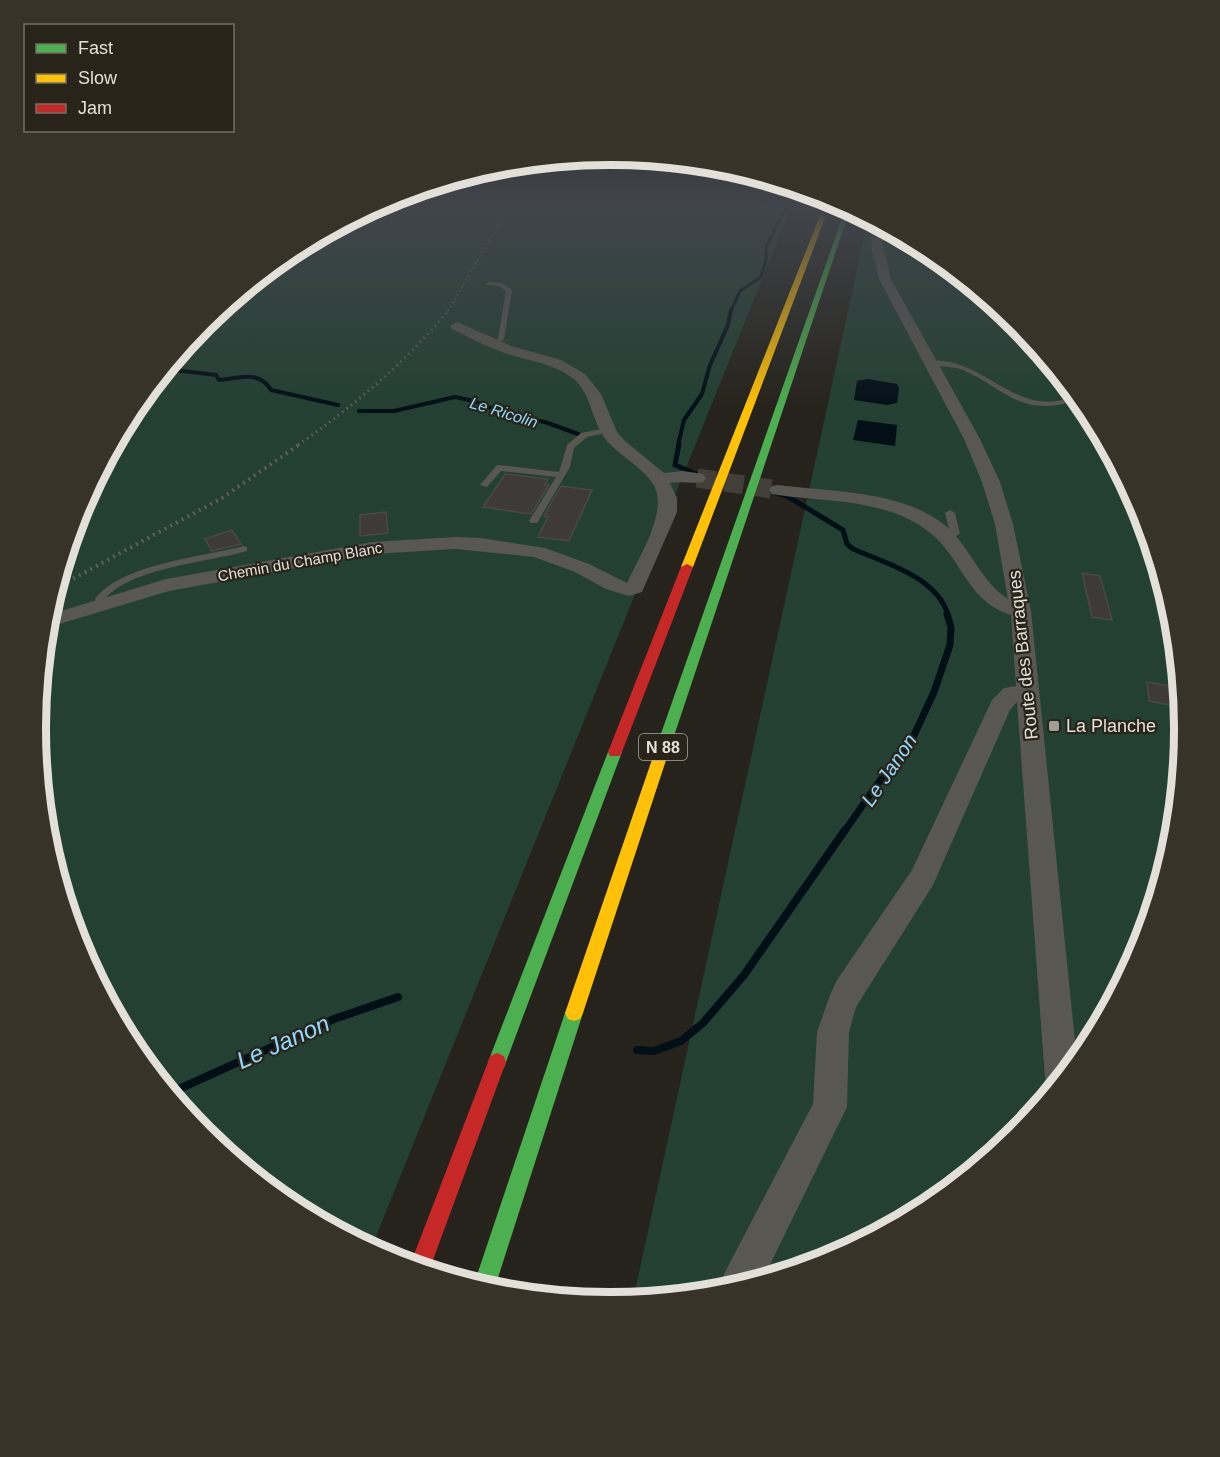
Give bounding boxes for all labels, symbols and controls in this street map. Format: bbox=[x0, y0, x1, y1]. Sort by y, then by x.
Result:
legend bbox=[24, 24, 234, 132]
text: Fast bbox=[78, 38, 113, 58]
text: Slow bbox=[78, 68, 118, 88]
text: Jam bbox=[78, 98, 112, 118]
water label: Le Ricolin bbox=[468, 394, 540, 431]
street label: Chemin du Champ Blanc bbox=[216, 539, 384, 584]
street label: Route des Barraques bbox=[1004, 569, 1042, 741]
place label: La Planche bbox=[1066, 716, 1156, 736]
marker: La Planche bbox=[1047, 719, 1061, 733]
water label: Le Janon bbox=[857, 730, 921, 810]
road number: N 88 bbox=[639, 734, 687, 760]
water label: Le Janon bbox=[232, 1009, 333, 1074]

